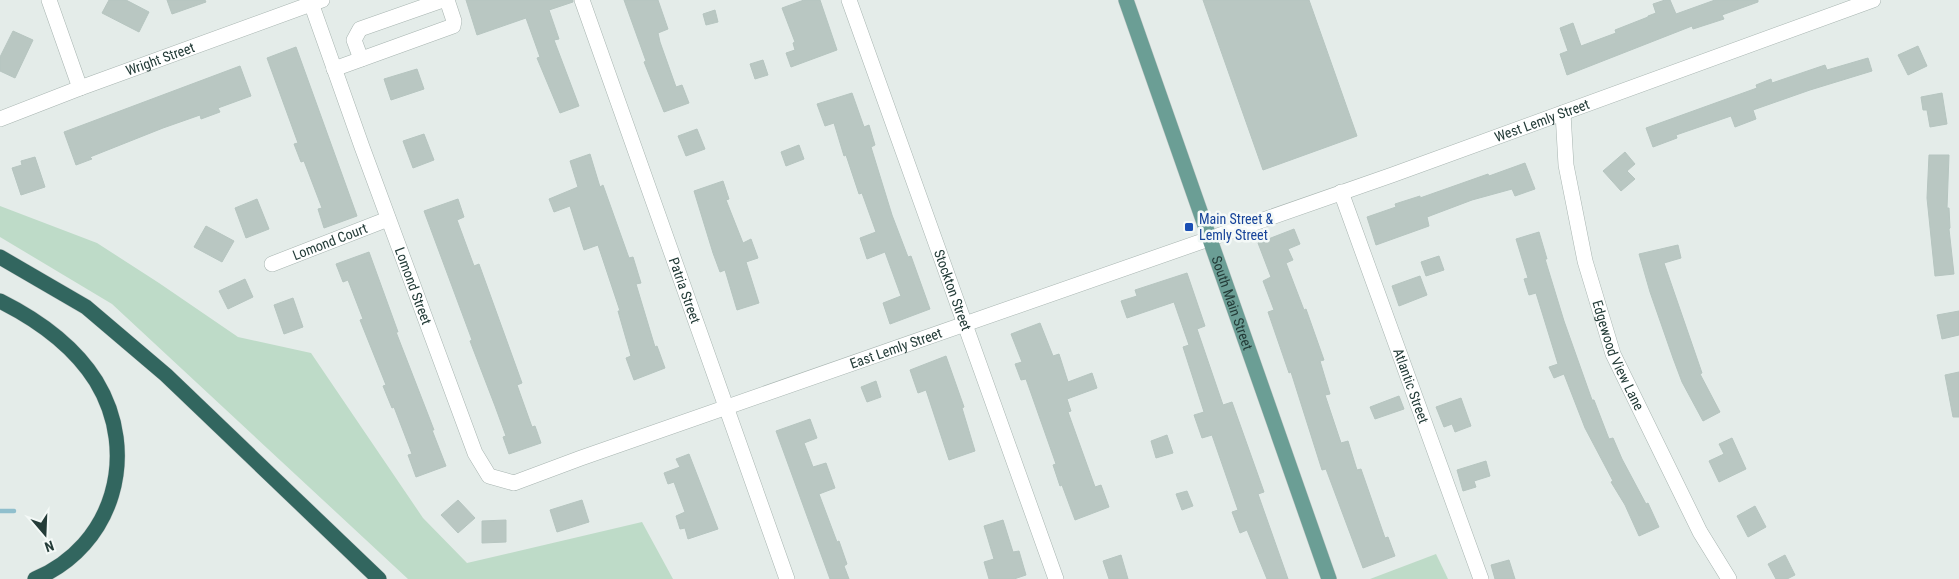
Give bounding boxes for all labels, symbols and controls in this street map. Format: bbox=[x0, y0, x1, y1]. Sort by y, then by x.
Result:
street label: Wright Street bbox=[124, 39, 197, 79]
street label: West Lemly Street bbox=[1492, 96, 1591, 145]
place label: Main Street & Lemly Street bbox=[1199, 211, 1274, 243]
street label: Lomond Court bbox=[290, 220, 369, 263]
marker: Main Street & Lemly Street bbox=[1183, 221, 1195, 233]
street label: Lomond Street bbox=[392, 245, 435, 327]
street label: Stockton Street bbox=[931, 247, 975, 333]
street label: South Main Street bbox=[1208, 254, 1256, 352]
street label: Patria Street bbox=[666, 255, 704, 325]
street label: Edgewood View Lane bbox=[1589, 298, 1647, 413]
street label: East Lemly Street bbox=[848, 325, 944, 372]
street label: Atlantic Street bbox=[1390, 346, 1432, 425]
north arrow bbox=[20, 509, 70, 559]
text: N bbox=[43, 537, 56, 555]

